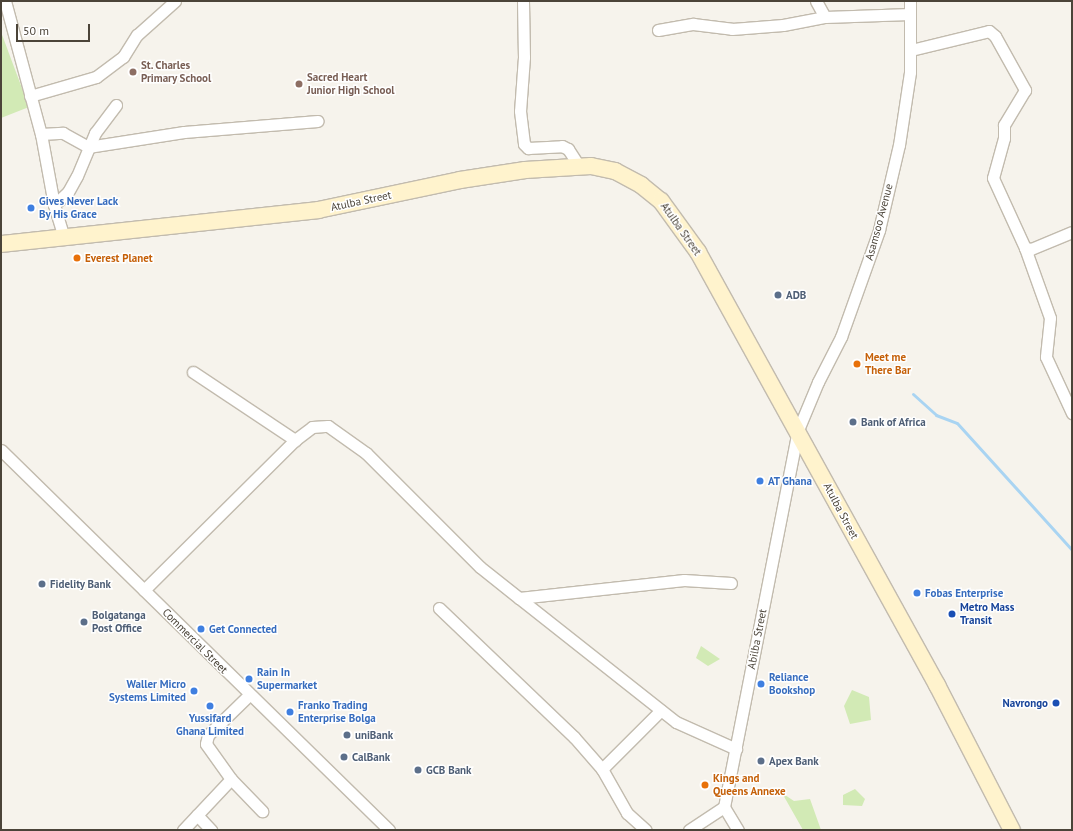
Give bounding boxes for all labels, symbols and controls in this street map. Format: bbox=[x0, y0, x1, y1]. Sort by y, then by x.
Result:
scale bar bbox=[18, 16, 92, 42]
text: 50 m bbox=[23, 23, 49, 38]
place label: St. Charles Primary School bbox=[141, 59, 212, 85]
marker: St. Charles Primary School bbox=[128, 67, 138, 77]
place label: Sacred Heart Junior High School bbox=[307, 71, 395, 97]
marker: Sacred Heart Junior High School bbox=[294, 79, 304, 89]
street label: Asamsoo Avenue bbox=[862, 182, 896, 262]
street label: Atulba Street bbox=[330, 188, 392, 214]
place label: Gives Never Lack By His Grace bbox=[39, 195, 118, 221]
street label: Atulba Street bbox=[658, 200, 704, 258]
marker: Gives Never Lack By His Grace bbox=[26, 203, 36, 213]
place label: Everest Planet bbox=[85, 251, 153, 265]
marker: Everest Planet bbox=[72, 253, 82, 263]
place label: ADB bbox=[786, 288, 806, 302]
marker: ADB bbox=[773, 290, 783, 300]
place label: Meet me There Bar bbox=[865, 351, 911, 377]
marker: Meet me There Bar bbox=[852, 359, 862, 369]
place label: Bank of Africa bbox=[861, 415, 926, 429]
marker: Bank of Africa bbox=[848, 417, 858, 427]
place label: AT Ghana bbox=[768, 474, 812, 488]
marker: AT Ghana bbox=[755, 476, 765, 486]
street label: Atulba Street bbox=[821, 481, 861, 541]
place label: Fidelity Bank bbox=[50, 577, 111, 591]
marker: Fidelity Bank bbox=[37, 579, 47, 589]
place label: Fobas Enterprise bbox=[925, 586, 1003, 600]
marker: Fobas Enterprise bbox=[912, 588, 922, 598]
place label: Metro Mass Transit bbox=[960, 601, 1014, 627]
street label: Commercial Street bbox=[160, 606, 230, 676]
street label: Abilba Street bbox=[745, 608, 769, 670]
place label: Bolgatanga Post Office bbox=[92, 609, 146, 635]
marker: Metro Mass Transit bbox=[947, 609, 957, 619]
marker: Bolgatanga Post Office bbox=[79, 617, 89, 627]
place label: Get Connected bbox=[209, 622, 277, 636]
marker: Get Connected bbox=[196, 624, 206, 634]
place label: Rain In Supermarket bbox=[257, 666, 317, 692]
place label: Reliance Bookshop bbox=[769, 671, 815, 697]
marker: Rain In Supermarket bbox=[244, 674, 254, 684]
place label: Waller Micro Systems Limited bbox=[109, 678, 186, 704]
marker: Reliance Bookshop bbox=[756, 679, 766, 689]
marker: Waller Micro Systems Limited bbox=[189, 686, 199, 696]
place label: Navrongo bbox=[1003, 696, 1048, 710]
marker: Navrongo bbox=[1051, 698, 1061, 708]
place label: Franko Trading Enterprise Bolga bbox=[298, 699, 376, 725]
marker: Yussifard Ghana Limited bbox=[205, 701, 215, 711]
marker: Franko Trading Enterprise Bolga bbox=[285, 707, 295, 717]
place label: Yussifard Ghana Limited bbox=[176, 712, 244, 738]
place label: uniBank bbox=[355, 728, 393, 742]
marker: uniBank bbox=[342, 730, 352, 740]
place label: CalBank bbox=[352, 750, 390, 764]
marker: CalBank bbox=[339, 752, 349, 762]
place label: Apex Bank bbox=[769, 754, 819, 768]
marker: Apex Bank bbox=[756, 756, 766, 766]
place label: GCB Bank bbox=[426, 763, 471, 777]
marker: GCB Bank bbox=[413, 765, 423, 775]
place label: Kings and Queens Annexe bbox=[713, 772, 786, 798]
marker: Kings and Queens Annexe bbox=[700, 780, 710, 790]

